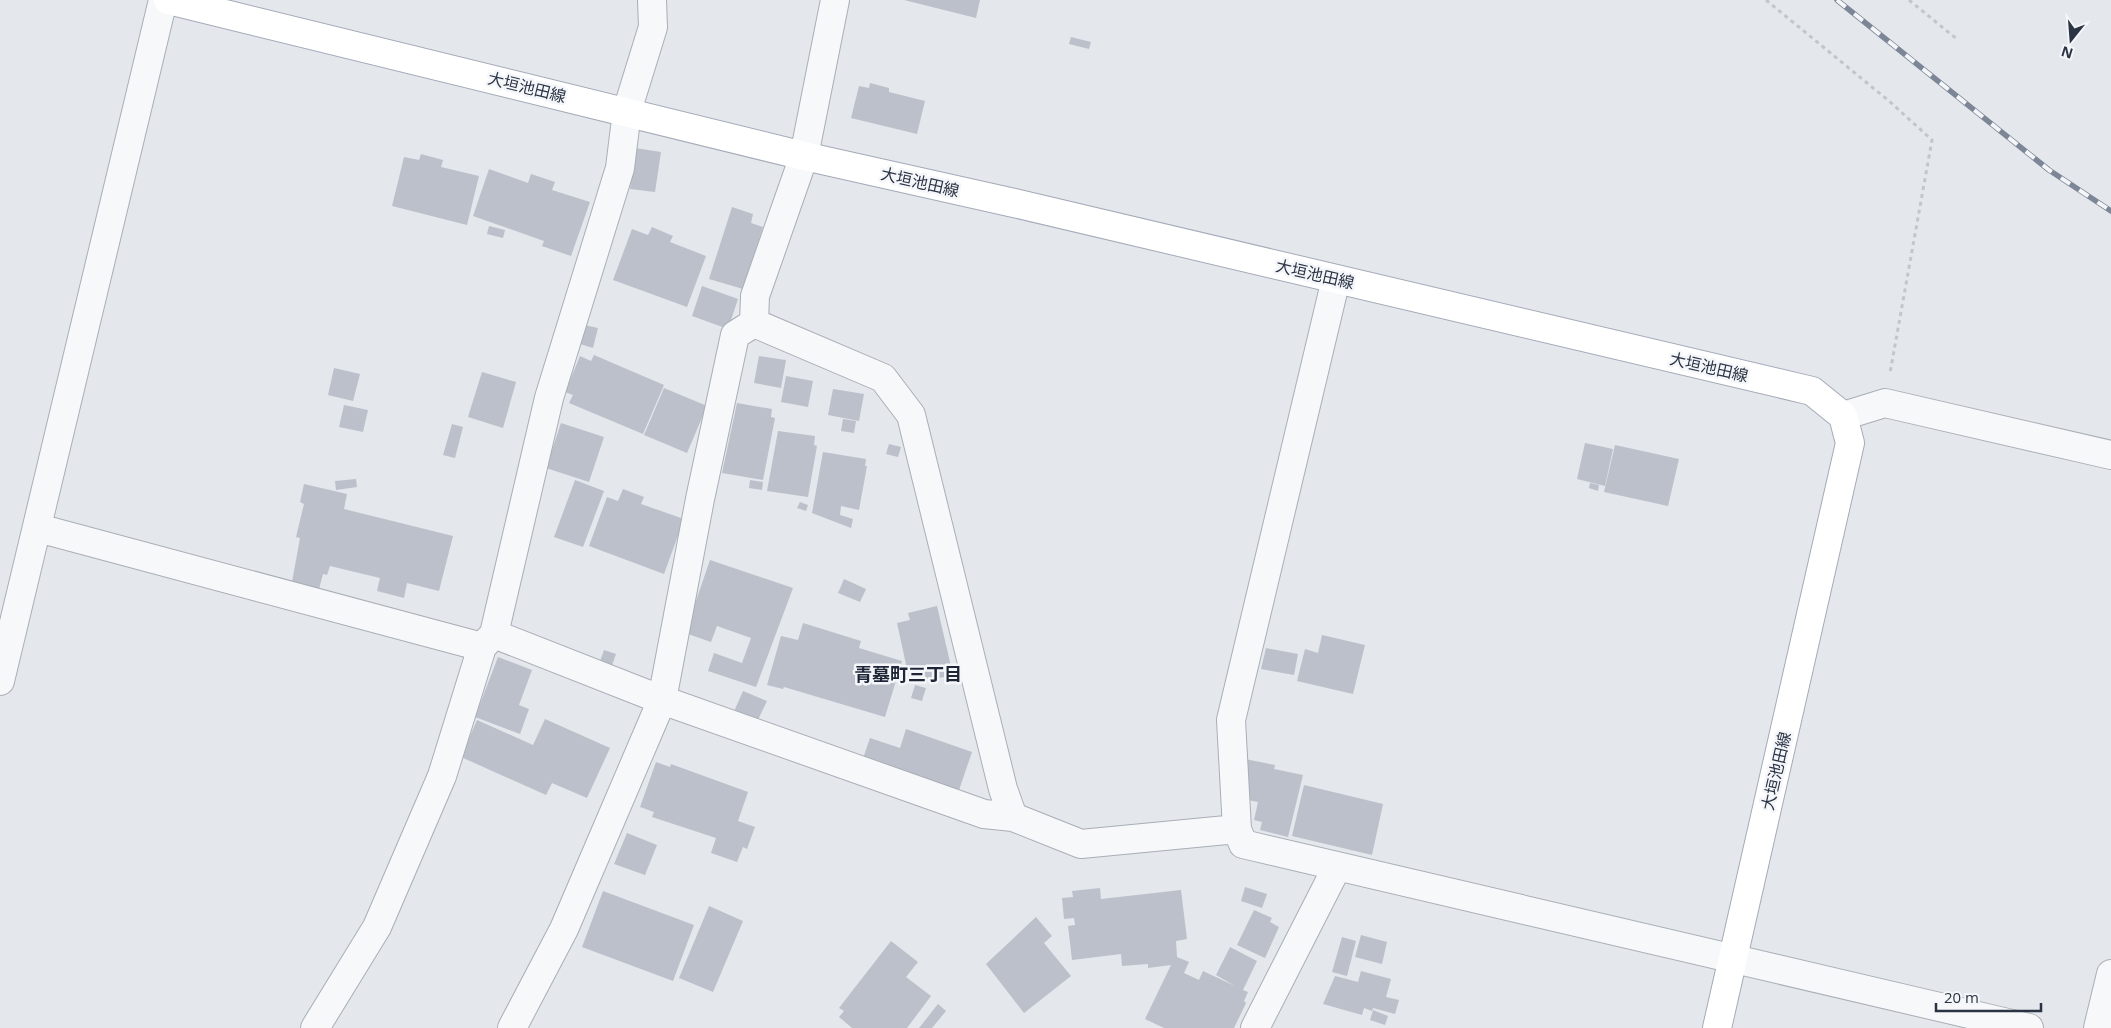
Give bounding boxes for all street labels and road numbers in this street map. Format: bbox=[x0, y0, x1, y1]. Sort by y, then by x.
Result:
street label: 大垣池田線 bbox=[486, 67, 568, 107]
street label: 大垣池田線 bbox=[879, 162, 961, 202]
street label: 大垣池田線 bbox=[1274, 254, 1356, 294]
street label: 大垣池田線 bbox=[1668, 347, 1750, 387]
street label: 大垣池田線 bbox=[1756, 730, 1796, 812]

